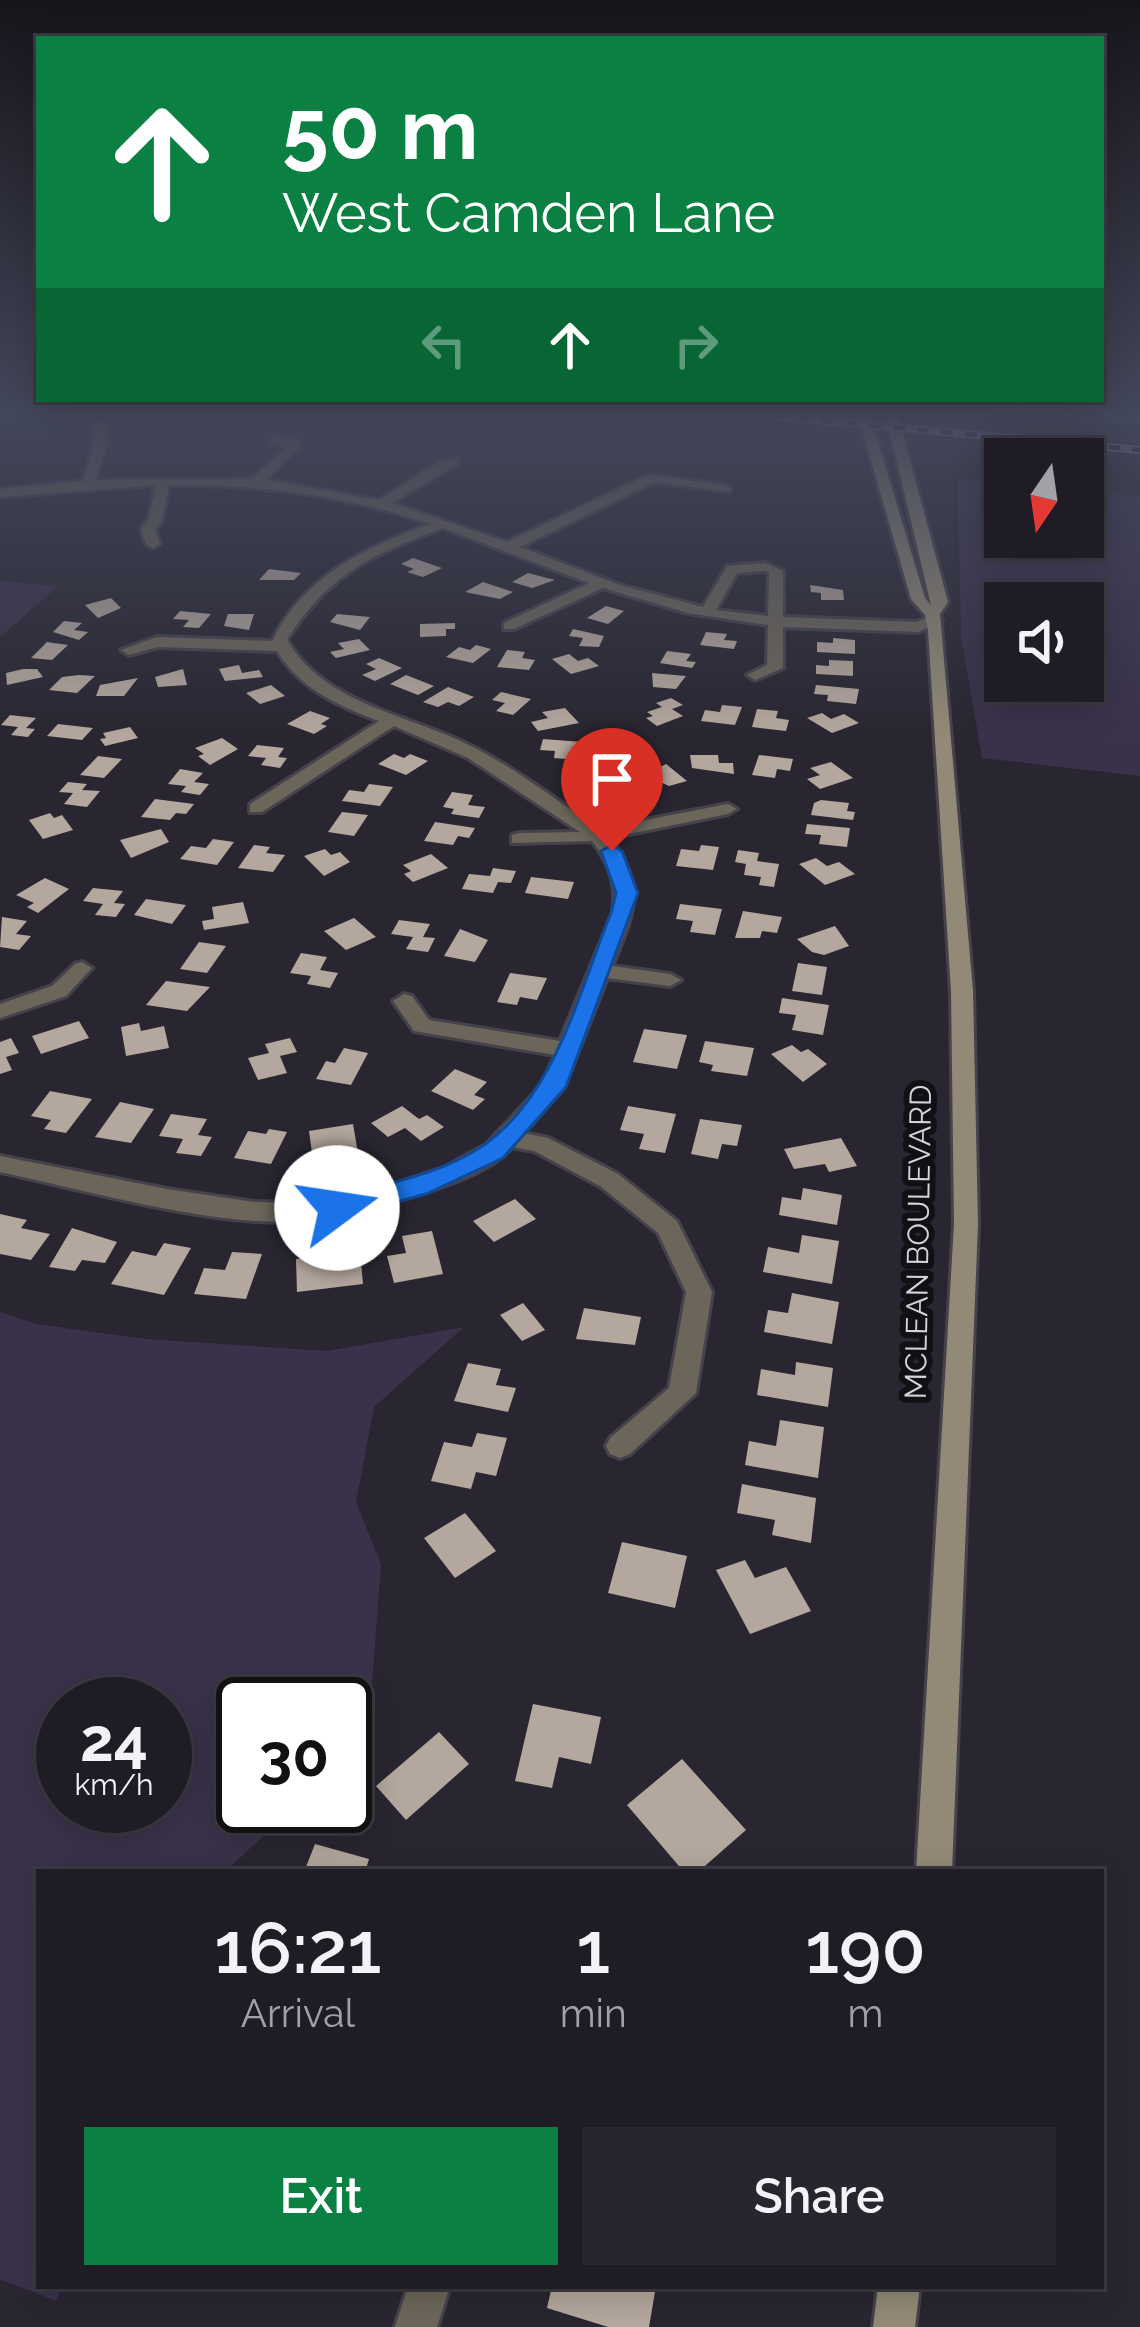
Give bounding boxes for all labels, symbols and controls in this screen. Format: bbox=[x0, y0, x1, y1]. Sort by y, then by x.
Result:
text: 50 m bbox=[282, 80, 478, 179]
icon: ahead bbox=[84, 84, 240, 240]
text: West Camden Lane bbox=[282, 181, 775, 245]
icon: left bbox=[411, 312, 477, 378]
icon: ahead bbox=[537, 312, 603, 378]
icon: right bbox=[663, 312, 729, 378]
north arrow bbox=[984, 438, 1104, 558]
map controls bbox=[984, 438, 1104, 702]
button: sound bbox=[984, 582, 1104, 702]
pin bbox=[561, 728, 663, 851]
icon: arrive bbox=[579, 746, 645, 812]
street label: MCLEAN BOULEVARD bbox=[898, 1084, 938, 1400]
position arrow bbox=[274, 1145, 400, 1271]
speed limit sign: 30 bbox=[216, 1677, 372, 1833]
text: 24 bbox=[80, 1705, 148, 1775]
text: km/h bbox=[74, 1767, 154, 1802]
text: 16:21 bbox=[214, 1905, 381, 1990]
text: 1 bbox=[576, 1905, 610, 1990]
text: 190 bbox=[805, 1905, 926, 1990]
text: Arrival bbox=[241, 1990, 355, 2036]
text: min bbox=[560, 1990, 627, 2036]
text: m bbox=[848, 1990, 883, 2036]
button: Exit bbox=[84, 2127, 558, 2265]
button: Share bbox=[582, 2127, 1056, 2265]

